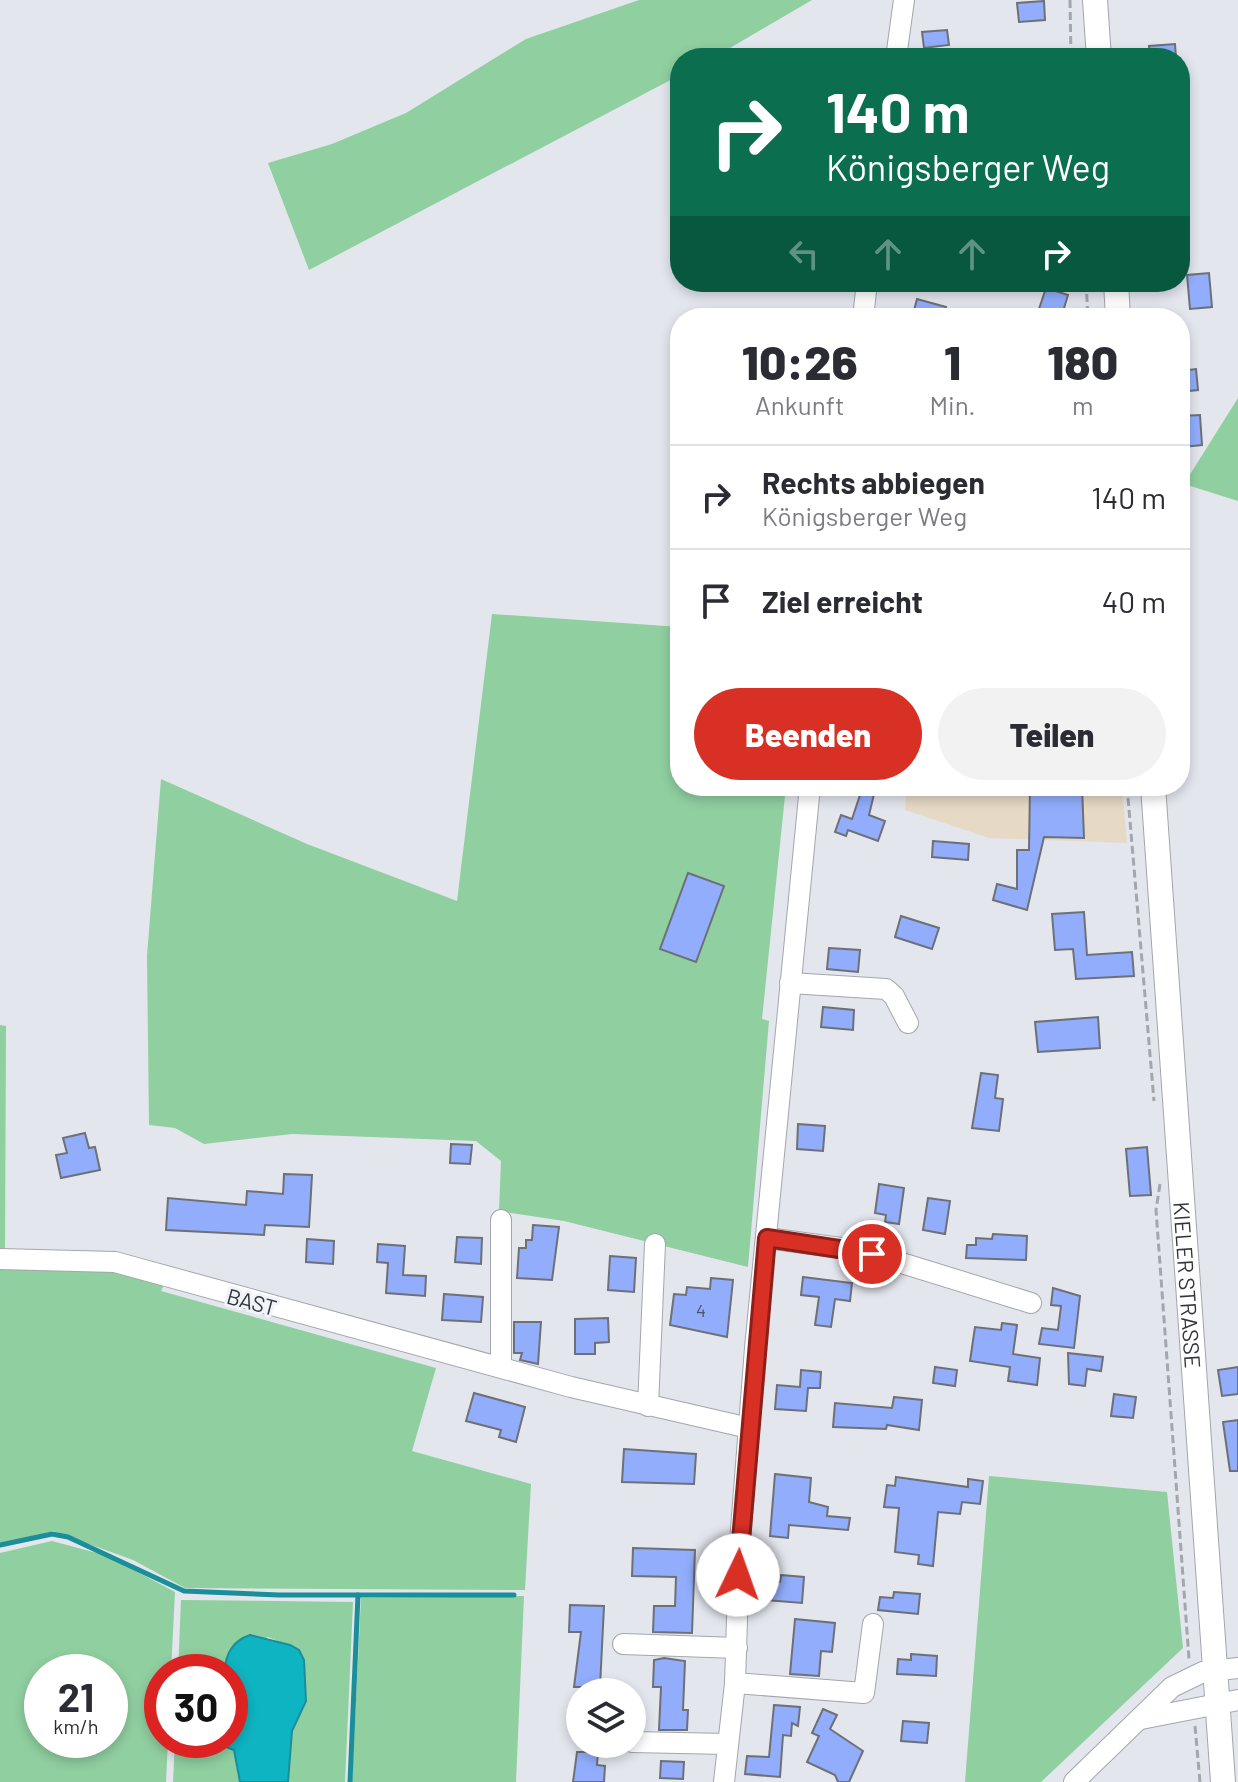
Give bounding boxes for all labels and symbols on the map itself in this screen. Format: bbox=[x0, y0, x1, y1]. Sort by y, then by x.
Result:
street label: KIELER STRASSE bbox=[1169, 1201, 1207, 1369]
pin bbox=[838, 1220, 906, 1288]
street label: BAST bbox=[224, 1282, 280, 1320]
house number: 4 bbox=[696, 1299, 706, 1321]
position arrow bbox=[696, 1533, 780, 1617]
speed limit sign: 30 bbox=[144, 1654, 248, 1758]

